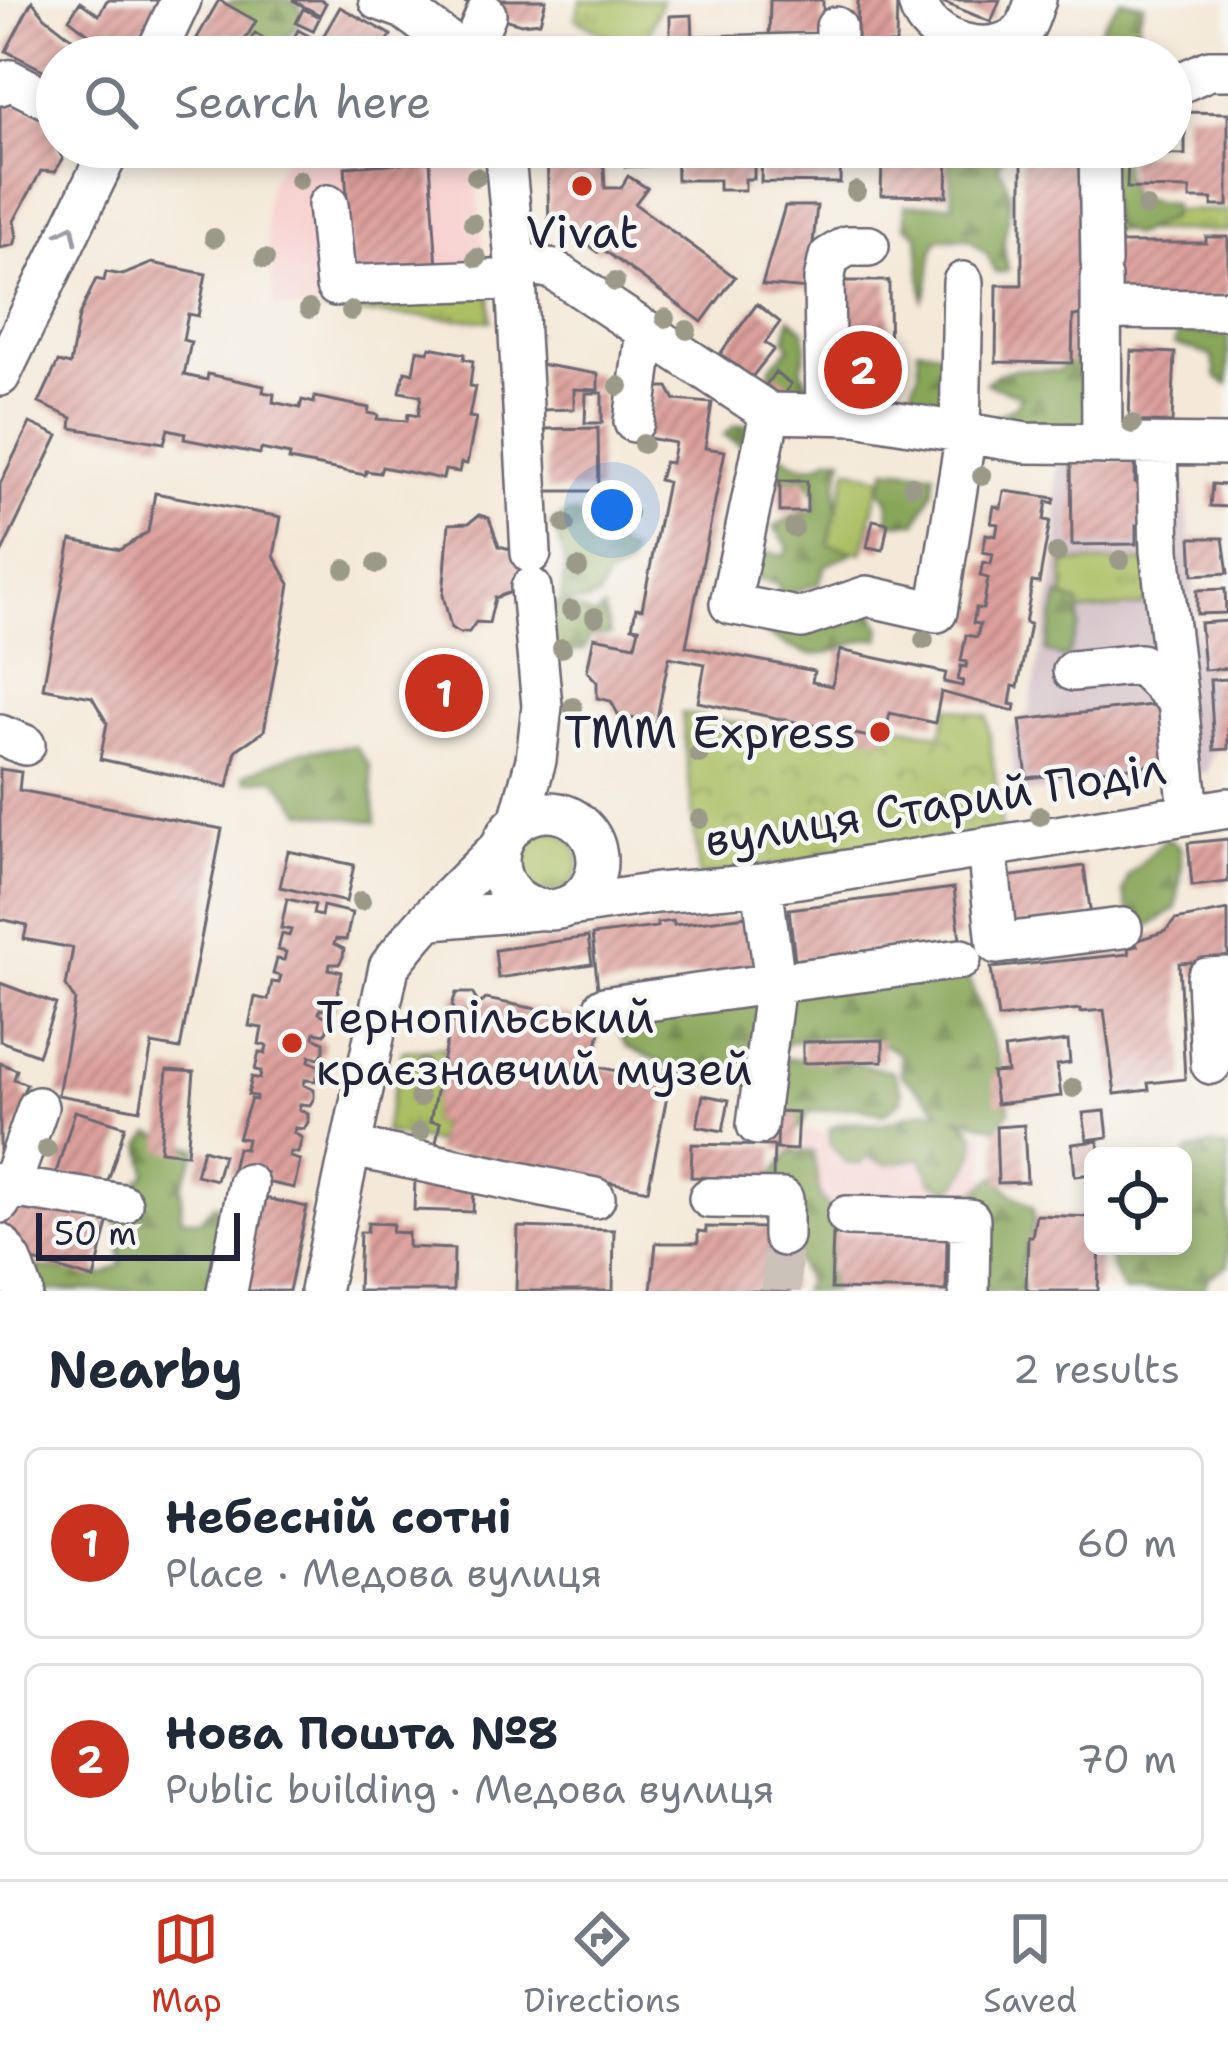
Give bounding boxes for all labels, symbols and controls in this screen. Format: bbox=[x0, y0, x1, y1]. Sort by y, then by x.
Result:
search box bbox=[36, 36, 1192, 168]
icon: search bbox=[78, 69, 144, 135]
text: Search here bbox=[174, 72, 431, 132]
marker: Vivat bbox=[569, 173, 595, 199]
place label: Vivat bbox=[525, 202, 639, 262]
one-way arrow bbox=[55, 224, 78, 245]
pin: 2 bbox=[824, 325, 902, 415]
your location bbox=[582, 480, 642, 540]
pin: 1 bbox=[405, 648, 483, 738]
place label: TMM Express bbox=[564, 702, 856, 762]
marker: TMM Express bbox=[867, 719, 893, 745]
street label: вулиця Старий Поділ bbox=[700, 738, 1170, 870]
place label: Тернопільський краєзнавчий музей bbox=[316, 987, 752, 1099]
marker: Тернопільський краєзнавчий музей bbox=[279, 1030, 305, 1056]
map controls bbox=[1084, 1147, 1192, 1255]
button: locate bbox=[1084, 1147, 1192, 1255]
scale bar bbox=[36, 1207, 240, 1260]
text: 50 m bbox=[54, 1211, 137, 1256]
text: Nearby bbox=[48, 1335, 243, 1403]
text: 2 results bbox=[1013, 1343, 1180, 1395]
text: Небесній сотні bbox=[165, 1487, 512, 1547]
text: 1 bbox=[81, 1517, 99, 1569]
text: 60 m bbox=[1077, 1517, 1177, 1569]
text: Place · Медова вулиця bbox=[165, 1547, 602, 1599]
text: Нова Пошта №8 bbox=[165, 1703, 559, 1763]
text: 2 bbox=[76, 1733, 104, 1785]
text: 70 m bbox=[1076, 1733, 1177, 1785]
text: Public building · Медова вулиця bbox=[165, 1763, 774, 1815]
tab: Map bbox=[151, 1906, 222, 2023]
tab: Directions bbox=[524, 1906, 681, 2023]
tab: Saved bbox=[983, 1906, 1077, 2023]

